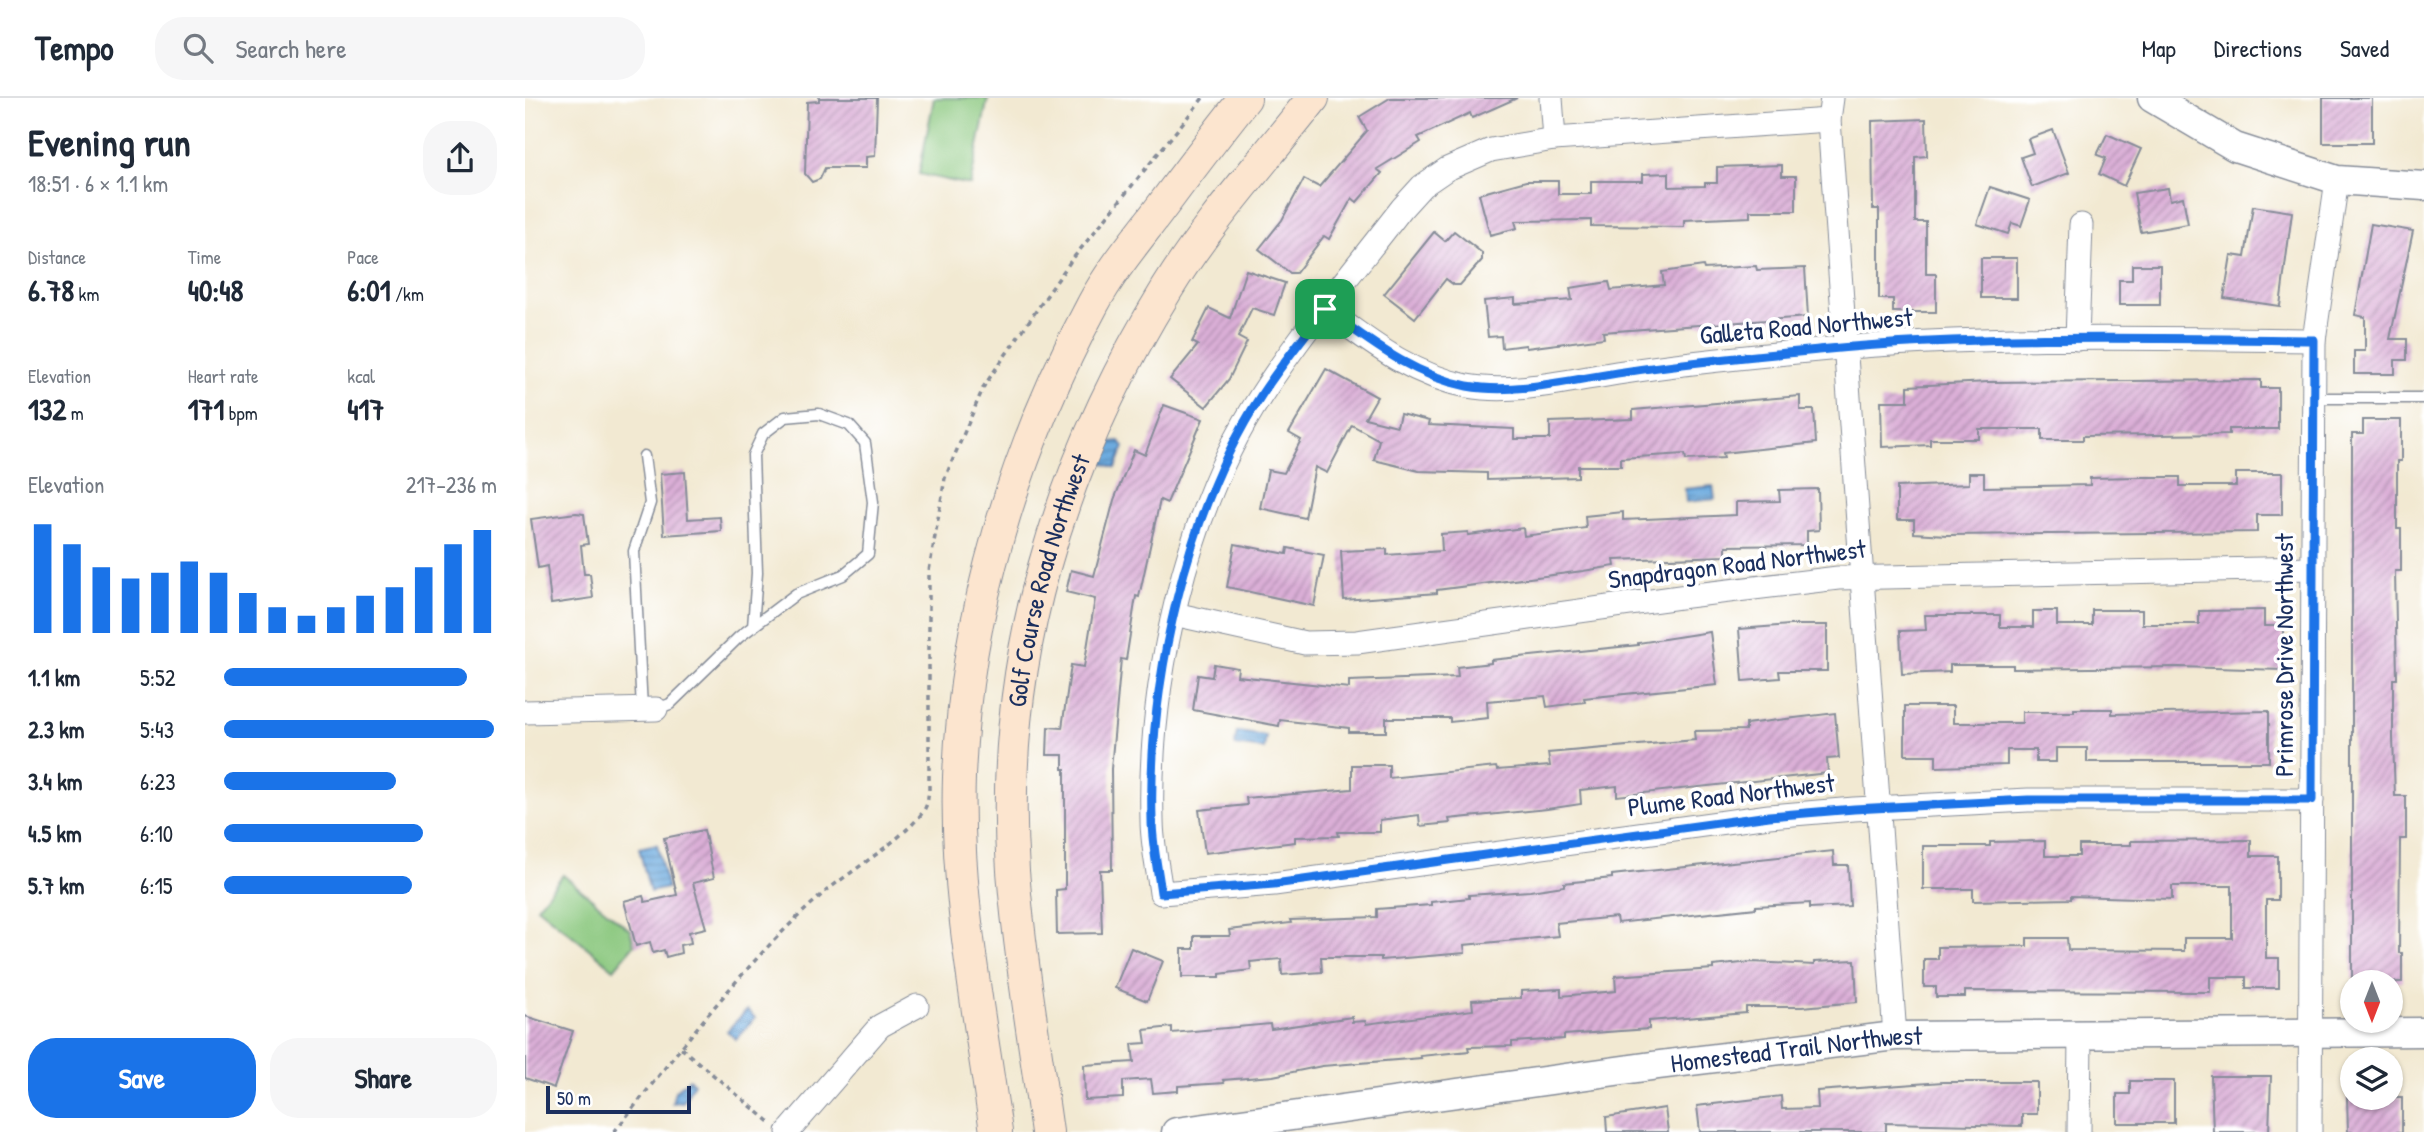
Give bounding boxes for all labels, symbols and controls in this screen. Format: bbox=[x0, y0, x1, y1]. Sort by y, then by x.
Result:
search box bbox=[155, 17, 645, 80]
text: Tempo bbox=[35, 26, 113, 70]
icon: search bbox=[179, 29, 217, 67]
text: Search here bbox=[235, 31, 347, 66]
text: Map bbox=[2142, 32, 2176, 64]
text: Directions bbox=[2214, 32, 2302, 64]
text: Saved bbox=[2340, 32, 2389, 64]
text: Evening run bbox=[28, 116, 191, 168]
button: share bbox=[423, 121, 497, 195]
text: 18:51 · 6 × 1.1 km bbox=[28, 168, 168, 199]
text: Distance bbox=[28, 244, 86, 270]
text: Time bbox=[188, 244, 221, 270]
text: Pace bbox=[347, 244, 379, 270]
text: 6.78 bbox=[28, 270, 74, 310]
text: 40:48 bbox=[188, 270, 244, 310]
text: 6:01 bbox=[347, 270, 391, 310]
pin bbox=[1295, 279, 1355, 339]
text: km bbox=[74, 281, 99, 307]
text: /km bbox=[391, 281, 424, 307]
icon: arrive bbox=[1306, 290, 1344, 328]
street label: Galleta Road Northwest bbox=[1698, 299, 1915, 352]
text: Elevation bbox=[28, 363, 91, 389]
text: Heart rate bbox=[188, 363, 259, 389]
text: kcal bbox=[347, 363, 375, 389]
text: 132 bbox=[28, 389, 66, 429]
text: 171 bbox=[188, 389, 224, 429]
text: 417 bbox=[347, 389, 384, 429]
text: m bbox=[66, 400, 84, 426]
text: bpm bbox=[224, 400, 258, 426]
street label: Golf Course Road Northwest bbox=[999, 448, 1098, 709]
text: Elevation bbox=[28, 469, 104, 500]
text: 217–236 m bbox=[406, 469, 497, 500]
street label: Snapdragon Road Northwest bbox=[1606, 530, 1869, 597]
street label: Primrose Drive Northwest bbox=[2266, 532, 2301, 777]
text: 1.1 km bbox=[28, 662, 80, 693]
text: 5:52 bbox=[140, 662, 176, 693]
text: 2.3 km bbox=[28, 714, 84, 745]
text: 5:43 bbox=[140, 714, 174, 745]
street label: Plume Road Northwest bbox=[1626, 764, 1837, 825]
text: 3.4 km bbox=[28, 766, 82, 797]
text: 6:23 bbox=[140, 766, 176, 797]
text: 4.5 km bbox=[28, 818, 82, 849]
text: 6:10 bbox=[140, 818, 173, 849]
text: 5.7 km bbox=[28, 870, 85, 901]
text: 6:15 bbox=[140, 870, 173, 901]
north arrow bbox=[2340, 970, 2403, 1032]
map controls bbox=[2340, 970, 2403, 1110]
street label: Homestead Trail Northwest bbox=[1669, 1018, 1923, 1080]
button: Save bbox=[28, 1038, 256, 1118]
button: Share bbox=[270, 1038, 497, 1118]
button: layers bbox=[2340, 1047, 2403, 1110]
scale bar bbox=[546, 1083, 691, 1115]
text: 50 m bbox=[557, 1085, 591, 1111]

